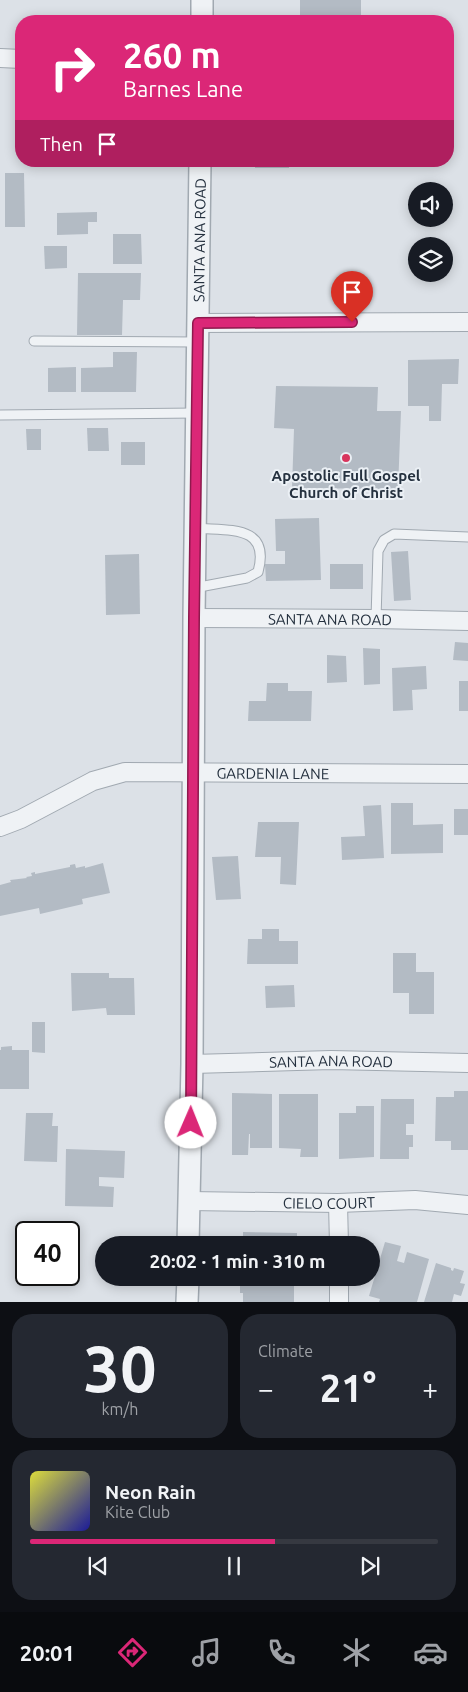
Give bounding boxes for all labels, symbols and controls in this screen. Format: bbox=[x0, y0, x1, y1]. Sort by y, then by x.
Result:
icon: right bbox=[40, 35, 105, 100]
text: 260 m bbox=[123, 35, 221, 75]
text: Barnes Lane bbox=[123, 76, 243, 101]
icon: arrive bbox=[93, 130, 121, 158]
text: Then bbox=[40, 133, 83, 155]
street label: SANTA ANA ROAD bbox=[190, 178, 208, 302]
map controls bbox=[408, 182, 453, 282]
button: sound bbox=[408, 182, 453, 227]
button: layers bbox=[408, 237, 453, 282]
pin bbox=[331, 271, 373, 322]
icon: arrive bbox=[338, 278, 366, 306]
marker: Apostolic Full Gospel Church of Christ bbox=[340, 452, 352, 464]
place label: Apostolic Full Gospel Church of Christ bbox=[272, 467, 421, 501]
street label: SANTA ANA ROAD bbox=[268, 610, 392, 628]
street label: GARDENIA LANE bbox=[216, 764, 329, 782]
street label: SANTA ANA ROAD bbox=[269, 1051, 393, 1070]
position arrow bbox=[164, 1096, 216, 1148]
street label: CIELO COURT bbox=[283, 1193, 376, 1212]
speed limit sign: 40 bbox=[15, 1221, 80, 1286]
text: 20:02 · 1 min · 310 m bbox=[150, 1250, 325, 1272]
text: 30 bbox=[83, 1331, 157, 1404]
text: Climate bbox=[258, 1342, 313, 1360]
text: 21° bbox=[320, 1367, 376, 1409]
text: − bbox=[258, 1373, 274, 1404]
text: + bbox=[422, 1373, 438, 1404]
text: km/h bbox=[102, 1400, 138, 1418]
text: Neon Rain bbox=[105, 1481, 196, 1503]
text: Kite Club bbox=[105, 1503, 170, 1521]
icon: previous bbox=[84, 1552, 112, 1580]
icon: pause bbox=[220, 1552, 248, 1580]
icon: next bbox=[356, 1552, 384, 1580]
icon: directions bbox=[115, 1635, 150, 1670]
icon: music bbox=[189, 1635, 224, 1670]
icon: phone bbox=[264, 1635, 299, 1670]
icon: climate bbox=[339, 1635, 374, 1670]
icon: car bbox=[413, 1635, 448, 1670]
text: 20:01 bbox=[20, 1640, 75, 1665]

